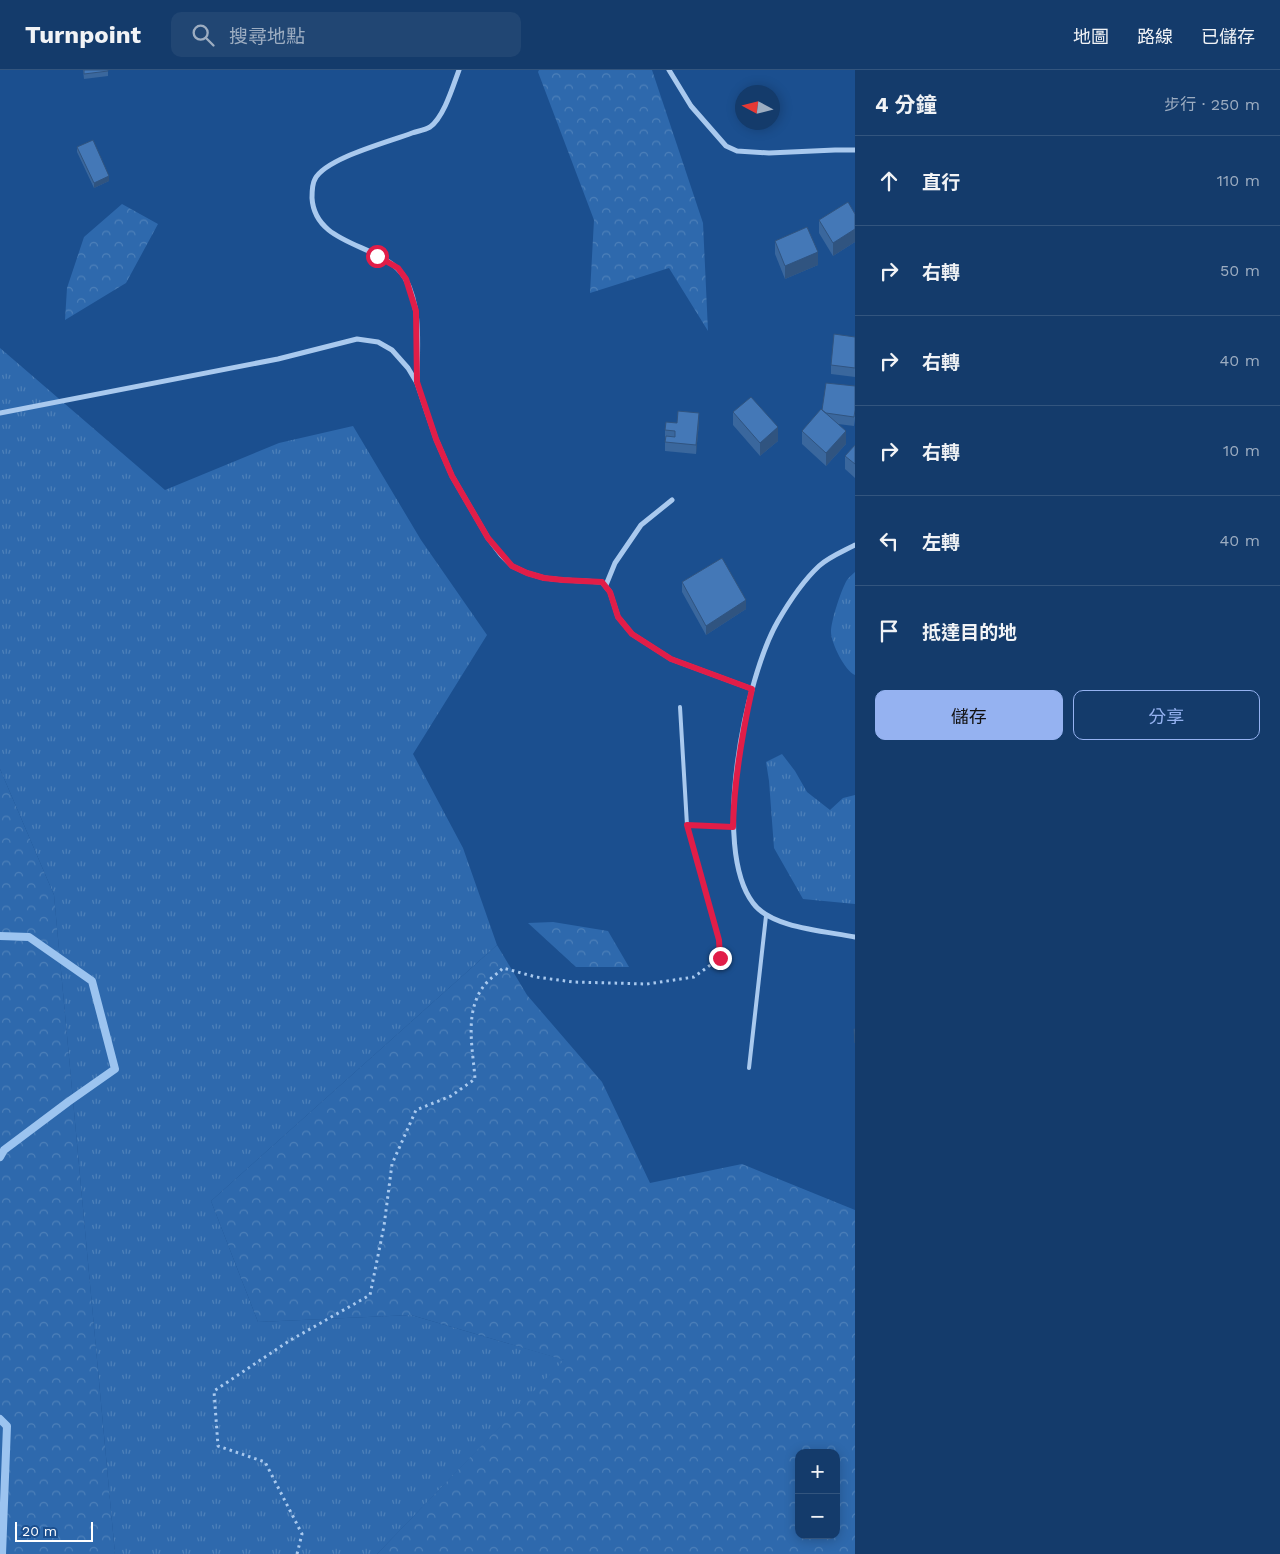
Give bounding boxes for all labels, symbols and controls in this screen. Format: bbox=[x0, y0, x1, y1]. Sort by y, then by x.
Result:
search box bbox=[171, 12, 521, 57]
text: Turnpoint bbox=[25, 21, 141, 49]
icon: search bbox=[189, 21, 217, 49]
text: 搜尋地點 bbox=[229, 25, 305, 48]
text: 地圖 bbox=[1073, 26, 1109, 47]
text: 路線 bbox=[1137, 26, 1173, 47]
text: 已儲存 bbox=[1201, 26, 1255, 47]
north arrow bbox=[735, 85, 780, 130]
text: 4 分鐘 bbox=[875, 92, 937, 117]
text: 步行 · 250 m bbox=[1164, 95, 1260, 114]
icon: ahead bbox=[875, 167, 903, 195]
text: 直行 bbox=[922, 171, 960, 194]
text: 110 m bbox=[1217, 171, 1260, 190]
route start bbox=[366, 245, 389, 268]
icon: right bbox=[875, 257, 903, 285]
text: 右轉 bbox=[922, 261, 960, 284]
text: 50 m bbox=[1220, 261, 1260, 280]
icon: right bbox=[875, 347, 903, 375]
text: 右轉 bbox=[922, 351, 960, 374]
text: 40 m bbox=[1220, 351, 1260, 370]
icon: right bbox=[875, 437, 903, 465]
text: 右轉 bbox=[922, 441, 960, 464]
text: 10 m bbox=[1223, 441, 1260, 460]
icon: left bbox=[875, 527, 903, 555]
text: 左轉 bbox=[922, 531, 960, 554]
text: 40 m bbox=[1220, 531, 1260, 550]
icon: arrive bbox=[875, 617, 903, 645]
text: 抵達目的地 bbox=[922, 621, 1017, 644]
button: 儲存 bbox=[875, 690, 1063, 740]
button: 分享 bbox=[1073, 690, 1260, 740]
route end bbox=[709, 947, 732, 970]
map controls bbox=[795, 1449, 840, 1539]
button: + bbox=[795, 1449, 840, 1494]
button: − bbox=[795, 1494, 840, 1539]
scale bar bbox=[15, 1519, 92, 1542]
text: 20 m bbox=[22, 1523, 57, 1539]

